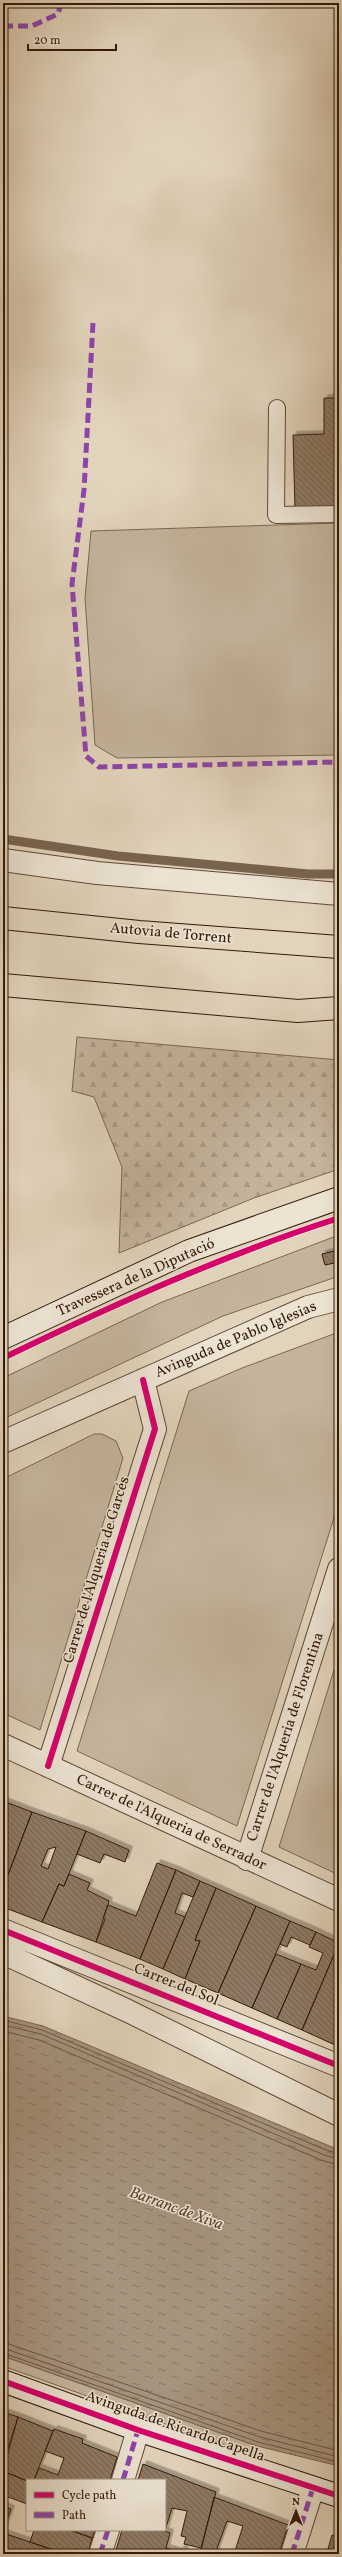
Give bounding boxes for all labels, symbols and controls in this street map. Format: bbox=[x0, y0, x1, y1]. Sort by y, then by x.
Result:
scale bar bbox=[28, 26, 116, 52]
text: 20 m bbox=[34, 33, 61, 49]
street label: Autovia de Torrent bbox=[109, 918, 233, 950]
street label: Travessera de la Diputació bbox=[54, 1234, 218, 1322]
street label: Avinguda de Pablo Iglesias bbox=[152, 1296, 320, 1384]
street label: Carrer de l'Alqueria de Garcés bbox=[59, 1474, 135, 1666]
street label: Carrer de l'Alqueria de Florentina bbox=[242, 1630, 330, 1844]
street label: Carrer de l'Alqueria de Serrador bbox=[73, 1770, 269, 1876]
street label: Carrer del Sol bbox=[130, 1958, 222, 2012]
water label: Barranc de Xiva bbox=[126, 2182, 226, 2236]
street label: Avinguda de Ricardo Capella bbox=[82, 2386, 268, 2468]
legend bbox=[26, 2479, 166, 2531]
text: Cycle path bbox=[62, 2488, 117, 2504]
north arrow bbox=[276, 2491, 316, 2531]
text: N bbox=[292, 2495, 300, 2510]
text: Path bbox=[62, 2508, 86, 2524]

